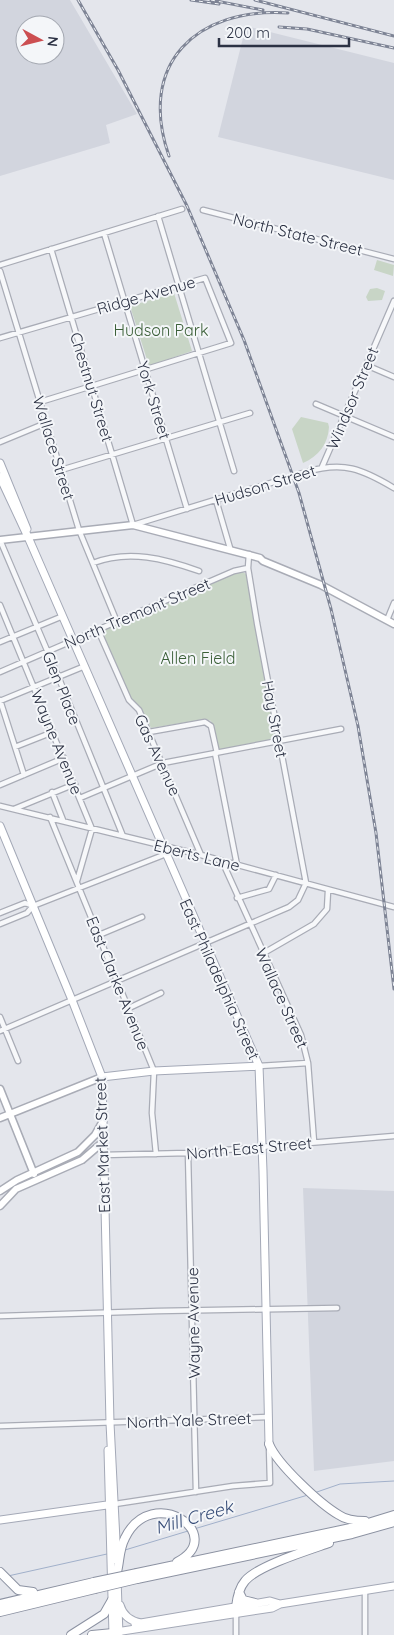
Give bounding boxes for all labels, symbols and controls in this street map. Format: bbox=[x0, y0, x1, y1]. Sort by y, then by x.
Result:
north arrow bbox=[15, 15, 65, 65]
scale bar bbox=[219, 15, 349, 47]
text: 200 m bbox=[226, 23, 270, 42]
text: N bbox=[43, 35, 62, 48]
street label: North State Street bbox=[231, 208, 365, 260]
street label: Ridge Avenue bbox=[94, 271, 198, 319]
park label: Hudson Park bbox=[114, 320, 208, 340]
street label: Chestnut Street bbox=[66, 330, 118, 444]
street label: Windsor Street bbox=[321, 344, 383, 452]
street label: York Street bbox=[133, 358, 175, 442]
street label: Wallace Street bbox=[29, 394, 79, 502]
street label: Hudson Street bbox=[212, 460, 318, 510]
street label: North Tremont Street bbox=[61, 573, 213, 653]
street label: Glen Place bbox=[38, 648, 86, 728]
park label: Allen Field bbox=[161, 648, 235, 668]
street label: Hay Street bbox=[258, 679, 292, 759]
street label: Wayne Avenue bbox=[27, 687, 87, 797]
street label: Gas Avenue bbox=[130, 711, 186, 799]
street label: Eberts Lane bbox=[152, 835, 242, 875]
street label: East Philadelphia Street bbox=[175, 895, 265, 1063]
street label: East Clarke Avenue bbox=[82, 913, 154, 1053]
street label: Wallace Street bbox=[251, 945, 313, 1051]
street label: East Market Street bbox=[90, 1077, 114, 1213]
street label: North East Street bbox=[185, 1133, 313, 1163]
street label: Wayne Avenue bbox=[182, 1267, 204, 1379]
street label: North Yale Street bbox=[126, 1408, 252, 1432]
water label: Mill Creek bbox=[152, 1495, 237, 1539]

